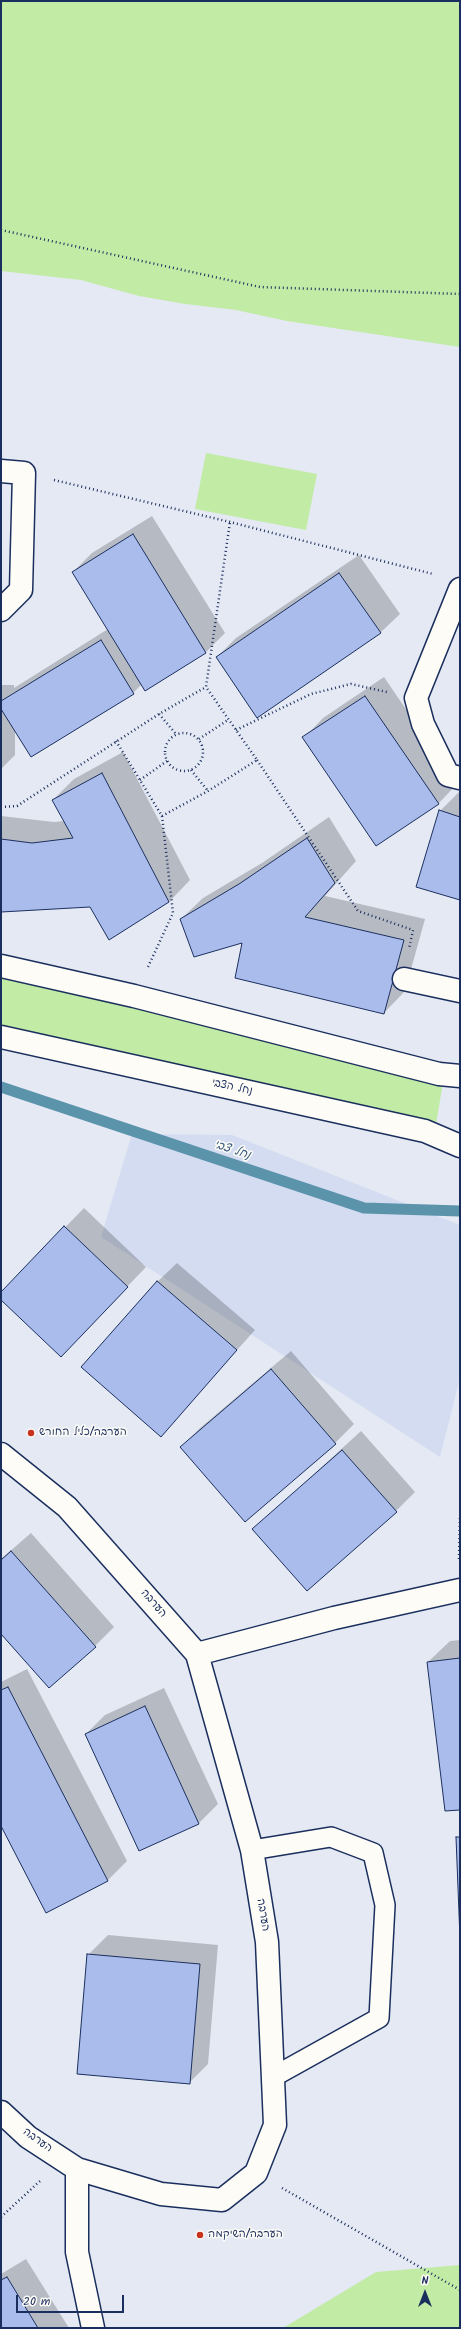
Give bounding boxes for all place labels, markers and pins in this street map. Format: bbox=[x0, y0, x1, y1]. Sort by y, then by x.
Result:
place label: הערבה/כליל החורש bbox=[39, 1426, 127, 1440]
marker: הערבה/כליל החורש bbox=[26, 1428, 36, 1438]
place label: הערבה/השיקמה bbox=[208, 2228, 283, 2242]
marker: הערבה/השיקמה bbox=[195, 2230, 205, 2240]

